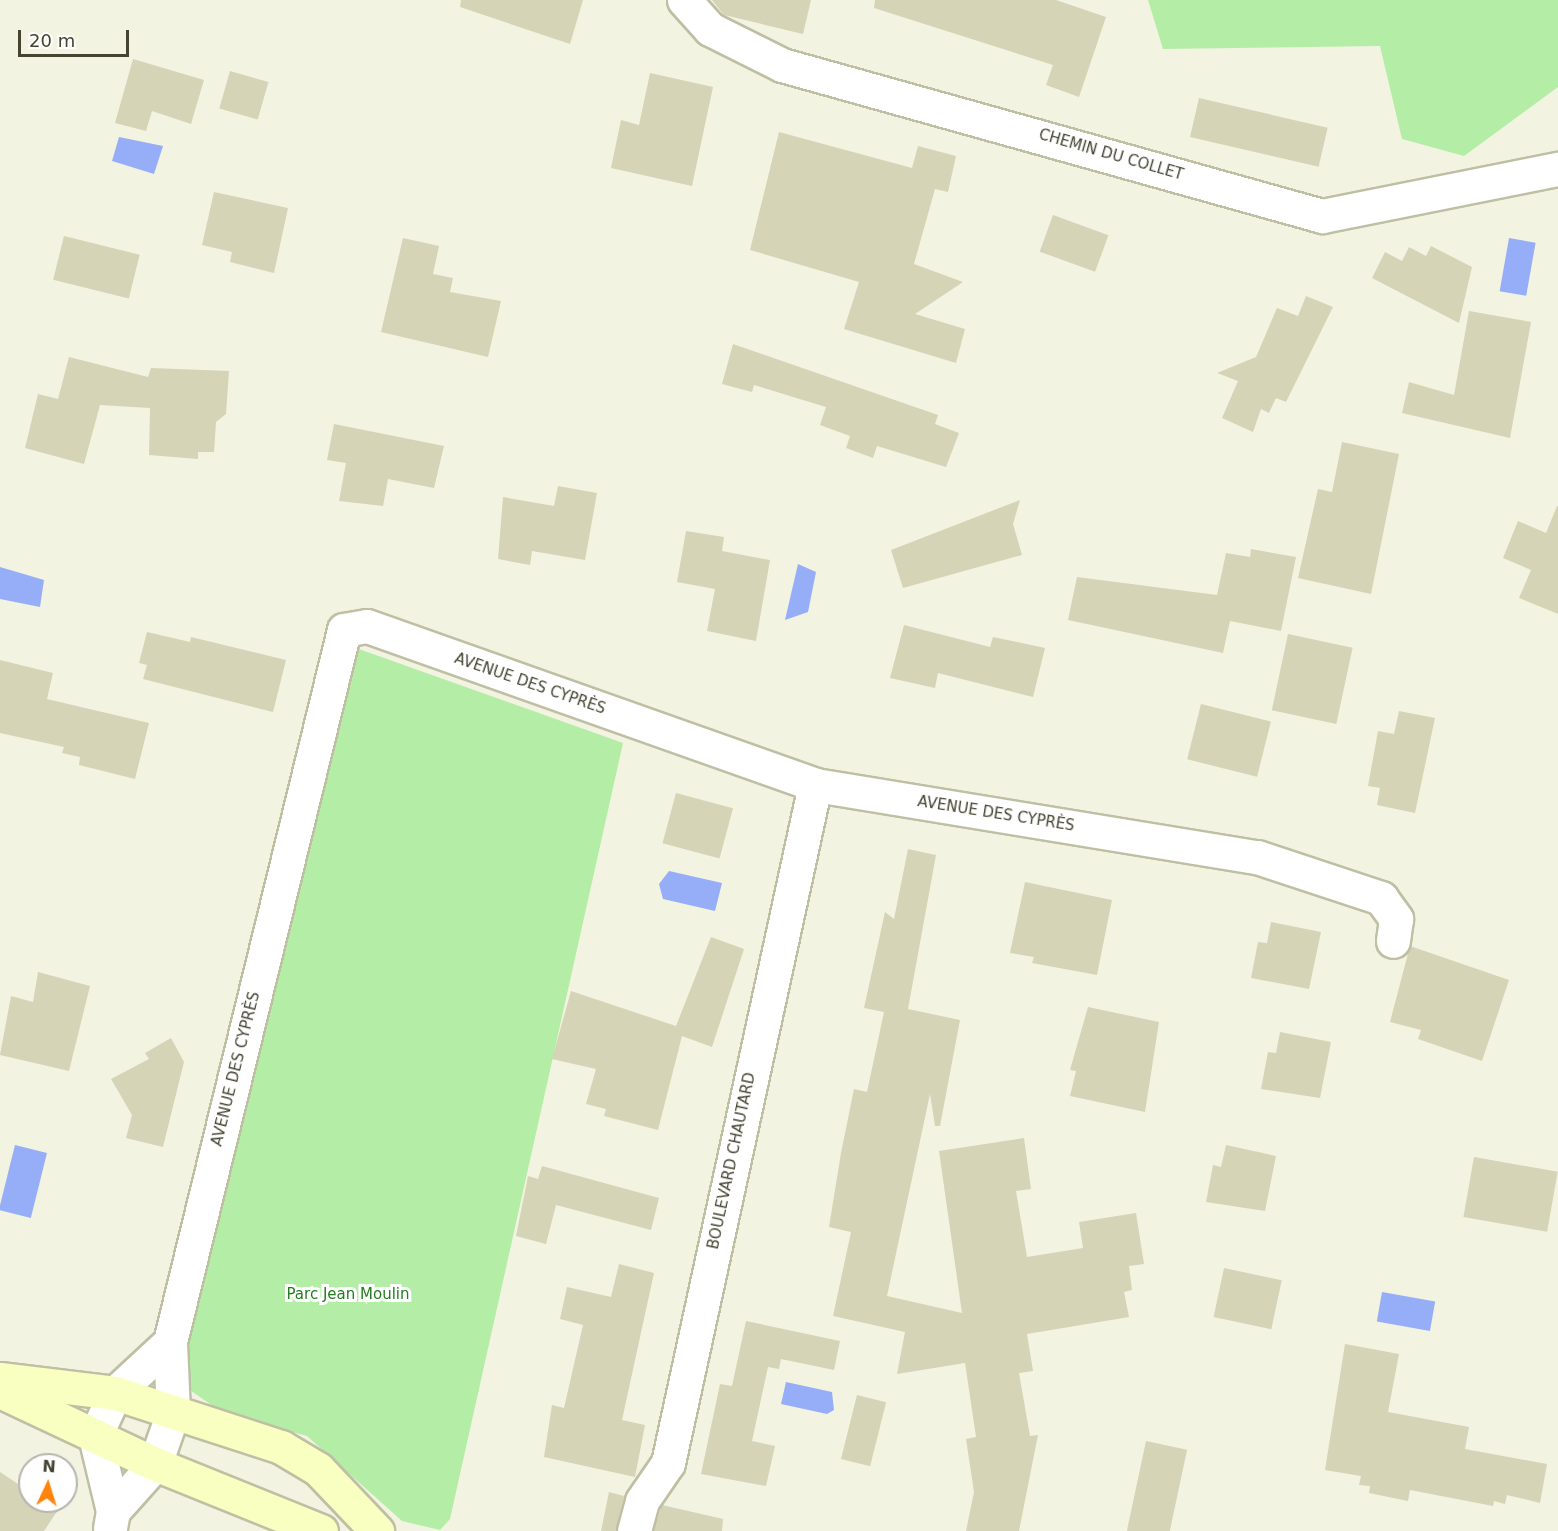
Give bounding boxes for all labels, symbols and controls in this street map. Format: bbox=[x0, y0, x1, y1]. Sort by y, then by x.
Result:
scale bar bbox=[21, 18, 132, 56]
text: 20 m bbox=[29, 30, 75, 51]
street label: CHEMIN DU COLLET bbox=[1037, 126, 1185, 184]
street label: AVENUE DES CYPRÈS bbox=[452, 650, 608, 718]
street label: AVENUE DES CYPRÈS bbox=[916, 793, 1076, 835]
street label: AVENUE DES CYPRÈS bbox=[208, 990, 264, 1148]
street label: BOULEVARD CHAUTARD bbox=[704, 1071, 760, 1251]
park label: Parc Jean Moulin bbox=[286, 1286, 410, 1304]
north arrow bbox=[18, 1453, 78, 1513]
text: N bbox=[42, 1457, 56, 1476]

